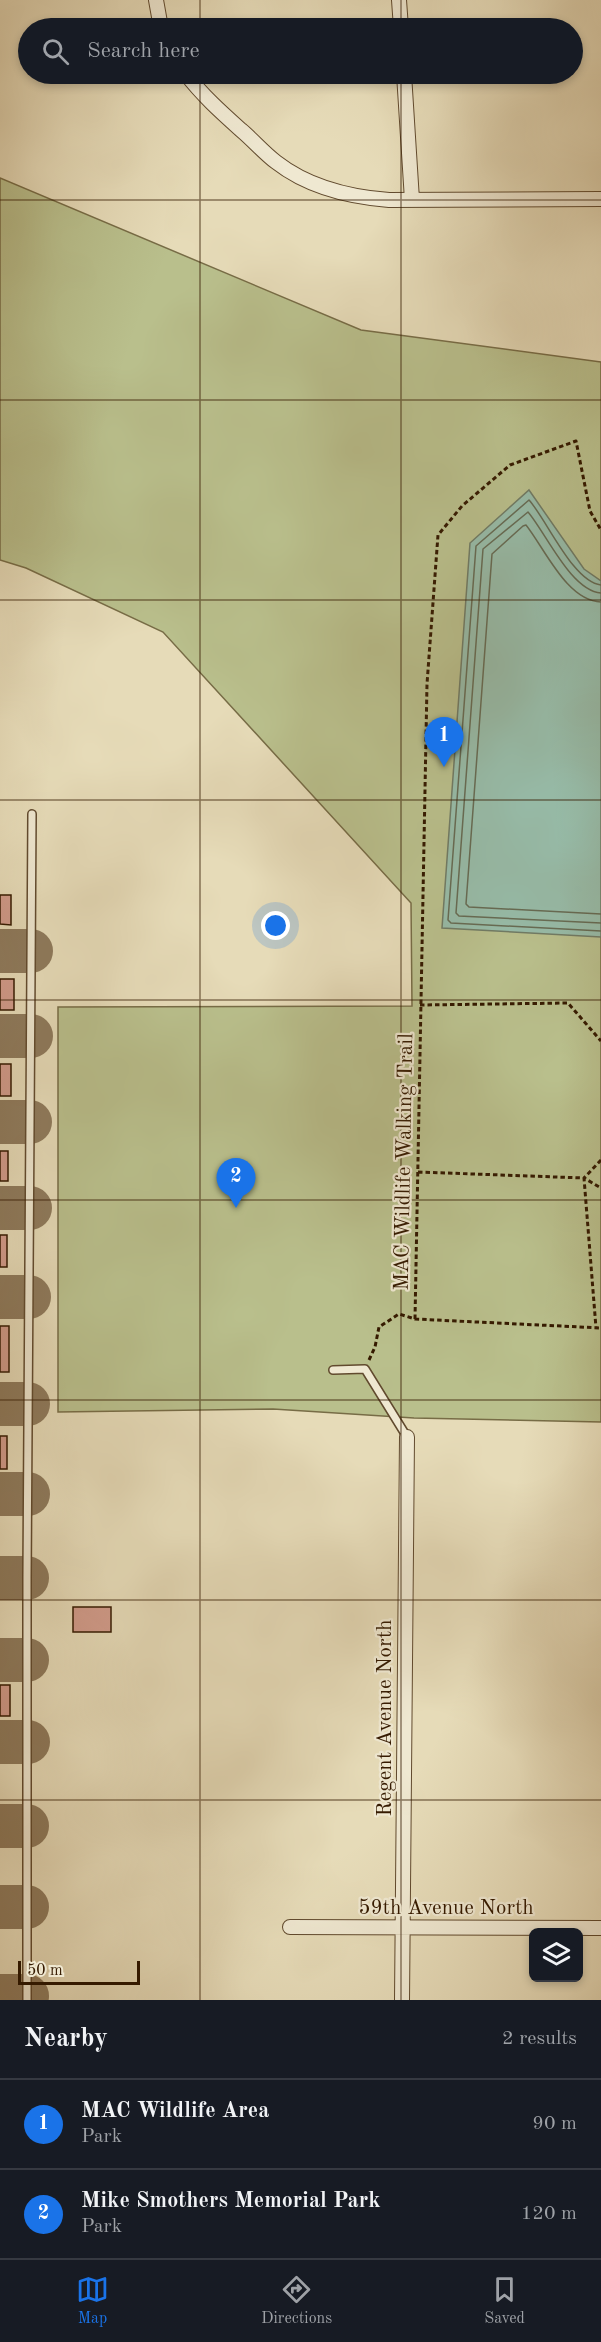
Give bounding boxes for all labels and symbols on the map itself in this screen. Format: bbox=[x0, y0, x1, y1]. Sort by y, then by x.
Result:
pin: 1 bbox=[424, 718, 464, 767]
your location bbox=[261, 911, 290, 940]
street label: MAC Wildlife Walking Trail bbox=[392, 1033, 417, 1291]
pin: 2 bbox=[216, 1158, 256, 1208]
street label: Regent Avenue North bbox=[375, 1620, 396, 1816]
street label: 59th Avenue North bbox=[358, 1898, 534, 1919]
scale bar bbox=[18, 1958, 140, 1986]

